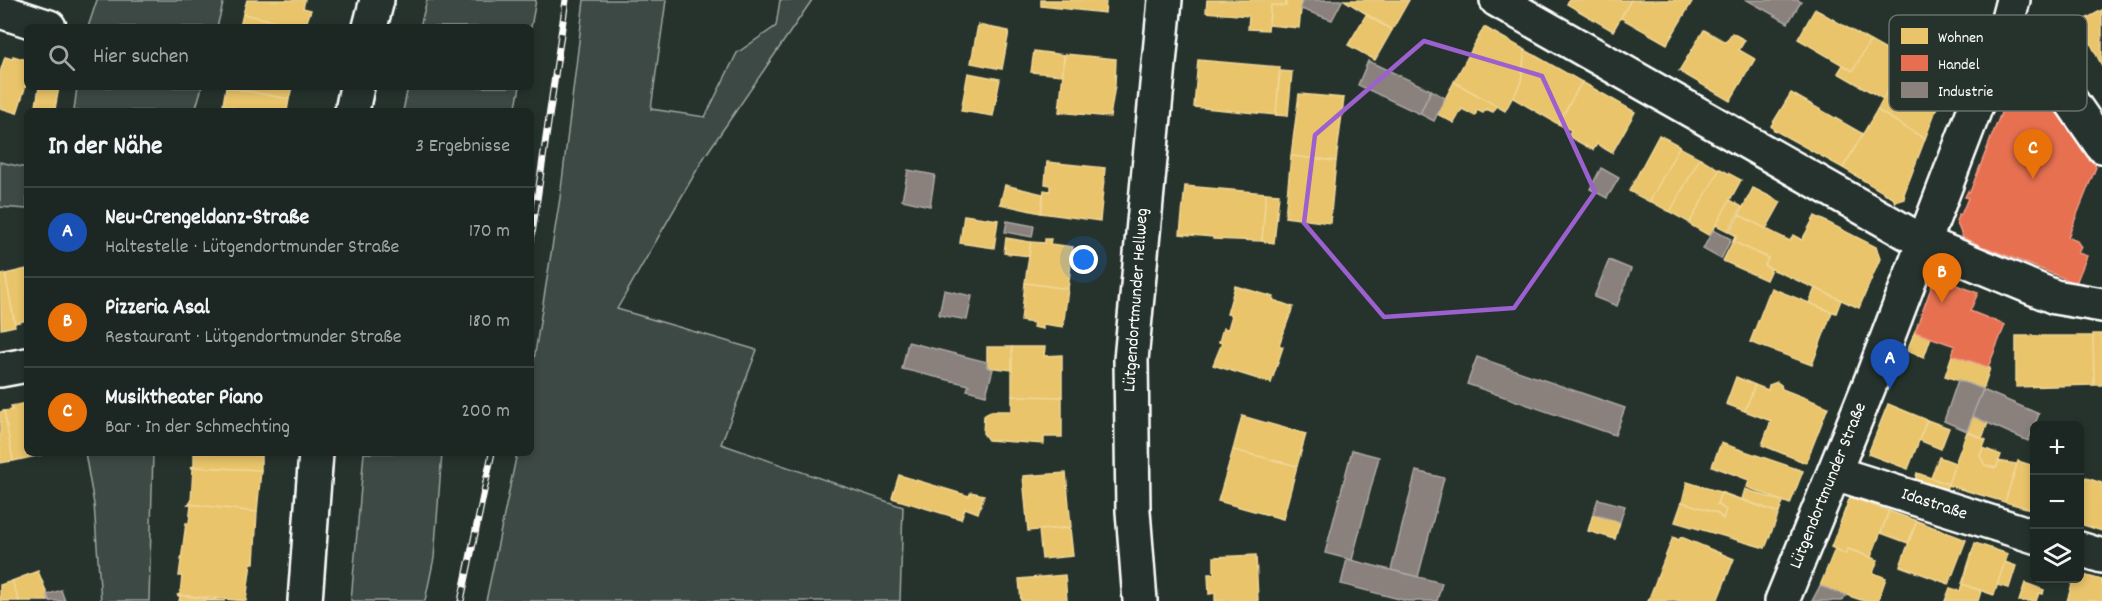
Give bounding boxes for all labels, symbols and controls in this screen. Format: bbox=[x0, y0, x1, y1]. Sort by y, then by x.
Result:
legend bbox=[1889, 15, 2087, 111]
search box bbox=[24, 24, 534, 90]
text: Wohnen bbox=[1938, 27, 1983, 50]
icon: search bbox=[45, 41, 78, 74]
text: Hier suchen bbox=[93, 42, 189, 73]
text: Handel bbox=[1938, 54, 1980, 77]
text: Industrie bbox=[1938, 81, 1993, 104]
text: In der Nähe bbox=[48, 129, 162, 166]
pin: C bbox=[2014, 130, 2052, 179]
text: 3 Ergebnisse bbox=[415, 133, 510, 161]
text: Neu-Crengeldanz-Straße bbox=[105, 203, 309, 234]
street label: Lütgendortmunder Hellweg bbox=[1118, 207, 1156, 393]
text: A bbox=[62, 218, 73, 246]
text: 170 m bbox=[469, 218, 510, 246]
text: Haltestelle · Lütgendortmunder Straße bbox=[105, 234, 399, 262]
your location bbox=[1069, 245, 1098, 274]
pin: B bbox=[1922, 254, 1962, 303]
text: Pizzeria Asal bbox=[105, 293, 210, 324]
text: B bbox=[63, 308, 72, 336]
text: 180 m bbox=[468, 308, 510, 336]
text: Restaurant · Lütgendortmunder Straße bbox=[105, 324, 402, 352]
pin: A bbox=[1870, 340, 1910, 389]
text: Musiktheater Piano bbox=[105, 383, 263, 414]
text: C bbox=[63, 398, 72, 426]
text: 200 m bbox=[461, 398, 510, 426]
street label: Lütgendortmunder Straße bbox=[1784, 399, 1874, 573]
text: Bar · In der Schmechting bbox=[105, 414, 290, 442]
map controls bbox=[2030, 421, 2084, 583]
button: + bbox=[2030, 421, 2084, 475]
button: − bbox=[2030, 475, 2084, 529]
street label: Idastraße bbox=[1898, 483, 1970, 527]
button: layers bbox=[2030, 529, 2084, 583]

